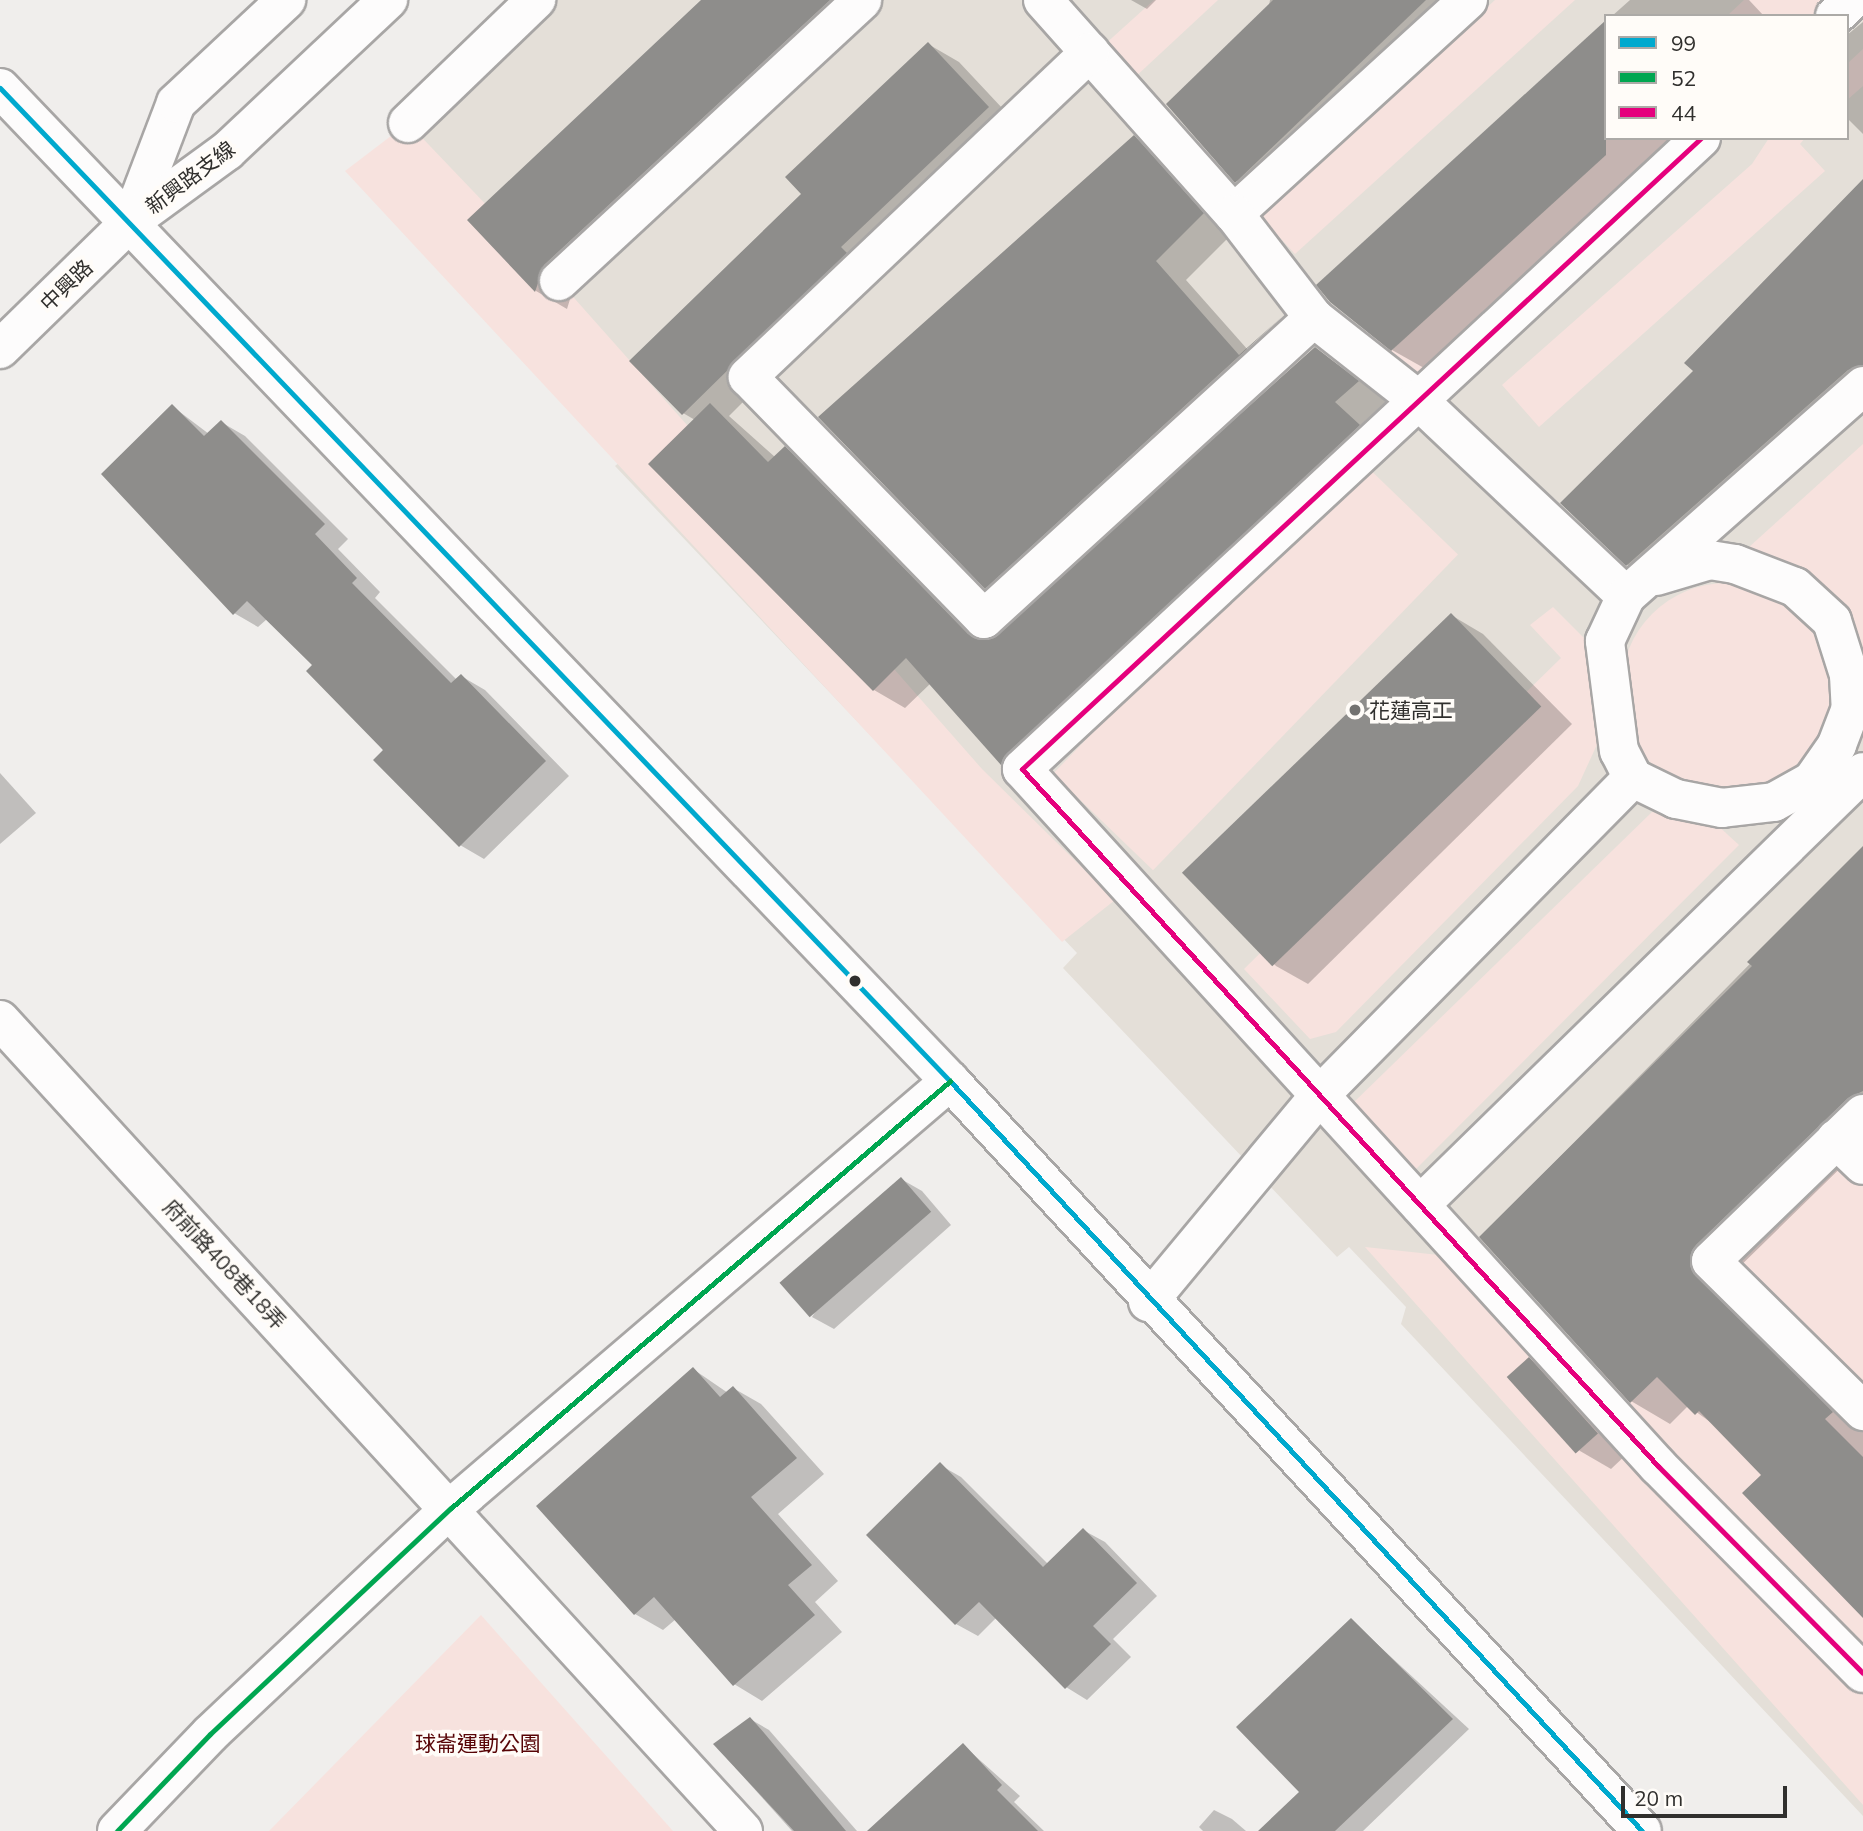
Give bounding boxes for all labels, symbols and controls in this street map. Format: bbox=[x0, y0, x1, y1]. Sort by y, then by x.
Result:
legend bbox=[1604, 14, 1849, 140]
text: 99 bbox=[1671, 30, 1696, 56]
text: 52 bbox=[1671, 65, 1696, 91]
text: 44 bbox=[1671, 100, 1696, 126]
street label: 新興路支線 bbox=[140, 135, 240, 219]
street label: 中興路 bbox=[35, 254, 97, 316]
place label: 花蓮高工 bbox=[1369, 697, 1453, 723]
marker: 花蓮高工 bbox=[1347, 702, 1363, 718]
unlabelled marker bbox=[848, 974, 862, 988]
street label: 府前路408巷18弄 bbox=[158, 1194, 292, 1334]
park label: 球崙運動公園 bbox=[415, 1730, 541, 1756]
scale bar bbox=[1625, 1772, 1791, 1816]
text: 20 m bbox=[1634, 1785, 1683, 1811]

